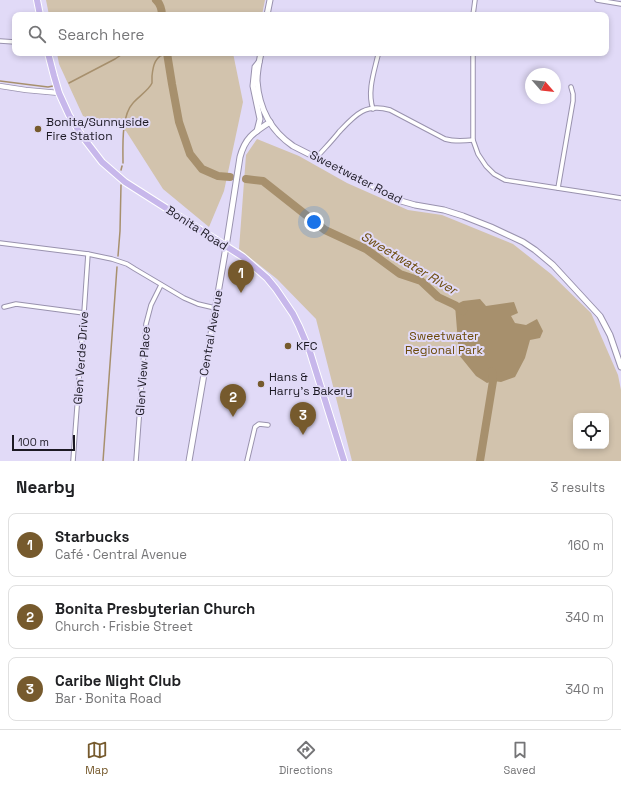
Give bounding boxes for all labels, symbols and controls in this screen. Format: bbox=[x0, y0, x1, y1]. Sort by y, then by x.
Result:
search box bbox=[12, 12, 609, 56]
icon: search bbox=[26, 23, 48, 45]
text: Search here bbox=[58, 25, 144, 44]
north arrow bbox=[525, 68, 561, 104]
place label: Bonita/Sunnyside Fire Station bbox=[46, 114, 149, 144]
marker: Bonita/Sunnyside Fire Station bbox=[33, 124, 43, 134]
street label: Sweetwater Road bbox=[307, 147, 405, 207]
street label: Bonita Road bbox=[163, 202, 231, 254]
your location bbox=[304, 212, 324, 232]
water label: Sweetwater River bbox=[358, 228, 462, 299]
pin: 1 bbox=[228, 260, 254, 293]
street label: Central Avenue bbox=[196, 289, 226, 377]
street label: Glen Verde Drive bbox=[70, 311, 92, 405]
street label: Glen View Place bbox=[132, 326, 154, 416]
park label: Sweetwater Regional Park bbox=[405, 328, 484, 358]
place label: KFC bbox=[296, 338, 318, 354]
marker: KFC bbox=[283, 341, 293, 351]
place label: Hans & Harry’s Bakery bbox=[269, 369, 352, 399]
marker: Hans & Harry’s Bakery bbox=[256, 379, 266, 389]
pin: 2 bbox=[220, 384, 246, 417]
pin: 3 bbox=[290, 402, 316, 435]
map controls bbox=[573, 413, 609, 449]
button: locate bbox=[573, 413, 609, 449]
scale bar bbox=[12, 433, 75, 452]
text: 100 m bbox=[18, 435, 49, 449]
text: Nearby bbox=[16, 476, 75, 498]
text: 3 results bbox=[551, 479, 605, 496]
text: Starbucks bbox=[55, 527, 129, 546]
text: 1 bbox=[27, 537, 33, 554]
text: 160 m bbox=[568, 537, 604, 554]
text: Café · Central Avenue bbox=[55, 546, 187, 563]
text: Bonita Presbyterian Church bbox=[55, 599, 255, 618]
text: 2 bbox=[26, 609, 34, 626]
text: 340 m bbox=[565, 609, 604, 626]
text: Church · Frisbie Street bbox=[55, 618, 193, 635]
text: Caribe Night Club bbox=[55, 671, 181, 690]
text: 3 bbox=[26, 681, 34, 698]
text: 340 m bbox=[565, 681, 604, 698]
text: Bar · Bonita Road bbox=[55, 690, 162, 707]
tab: Map bbox=[85, 739, 108, 777]
tab: Directions bbox=[279, 739, 333, 777]
tab: Saved bbox=[504, 739, 536, 777]

